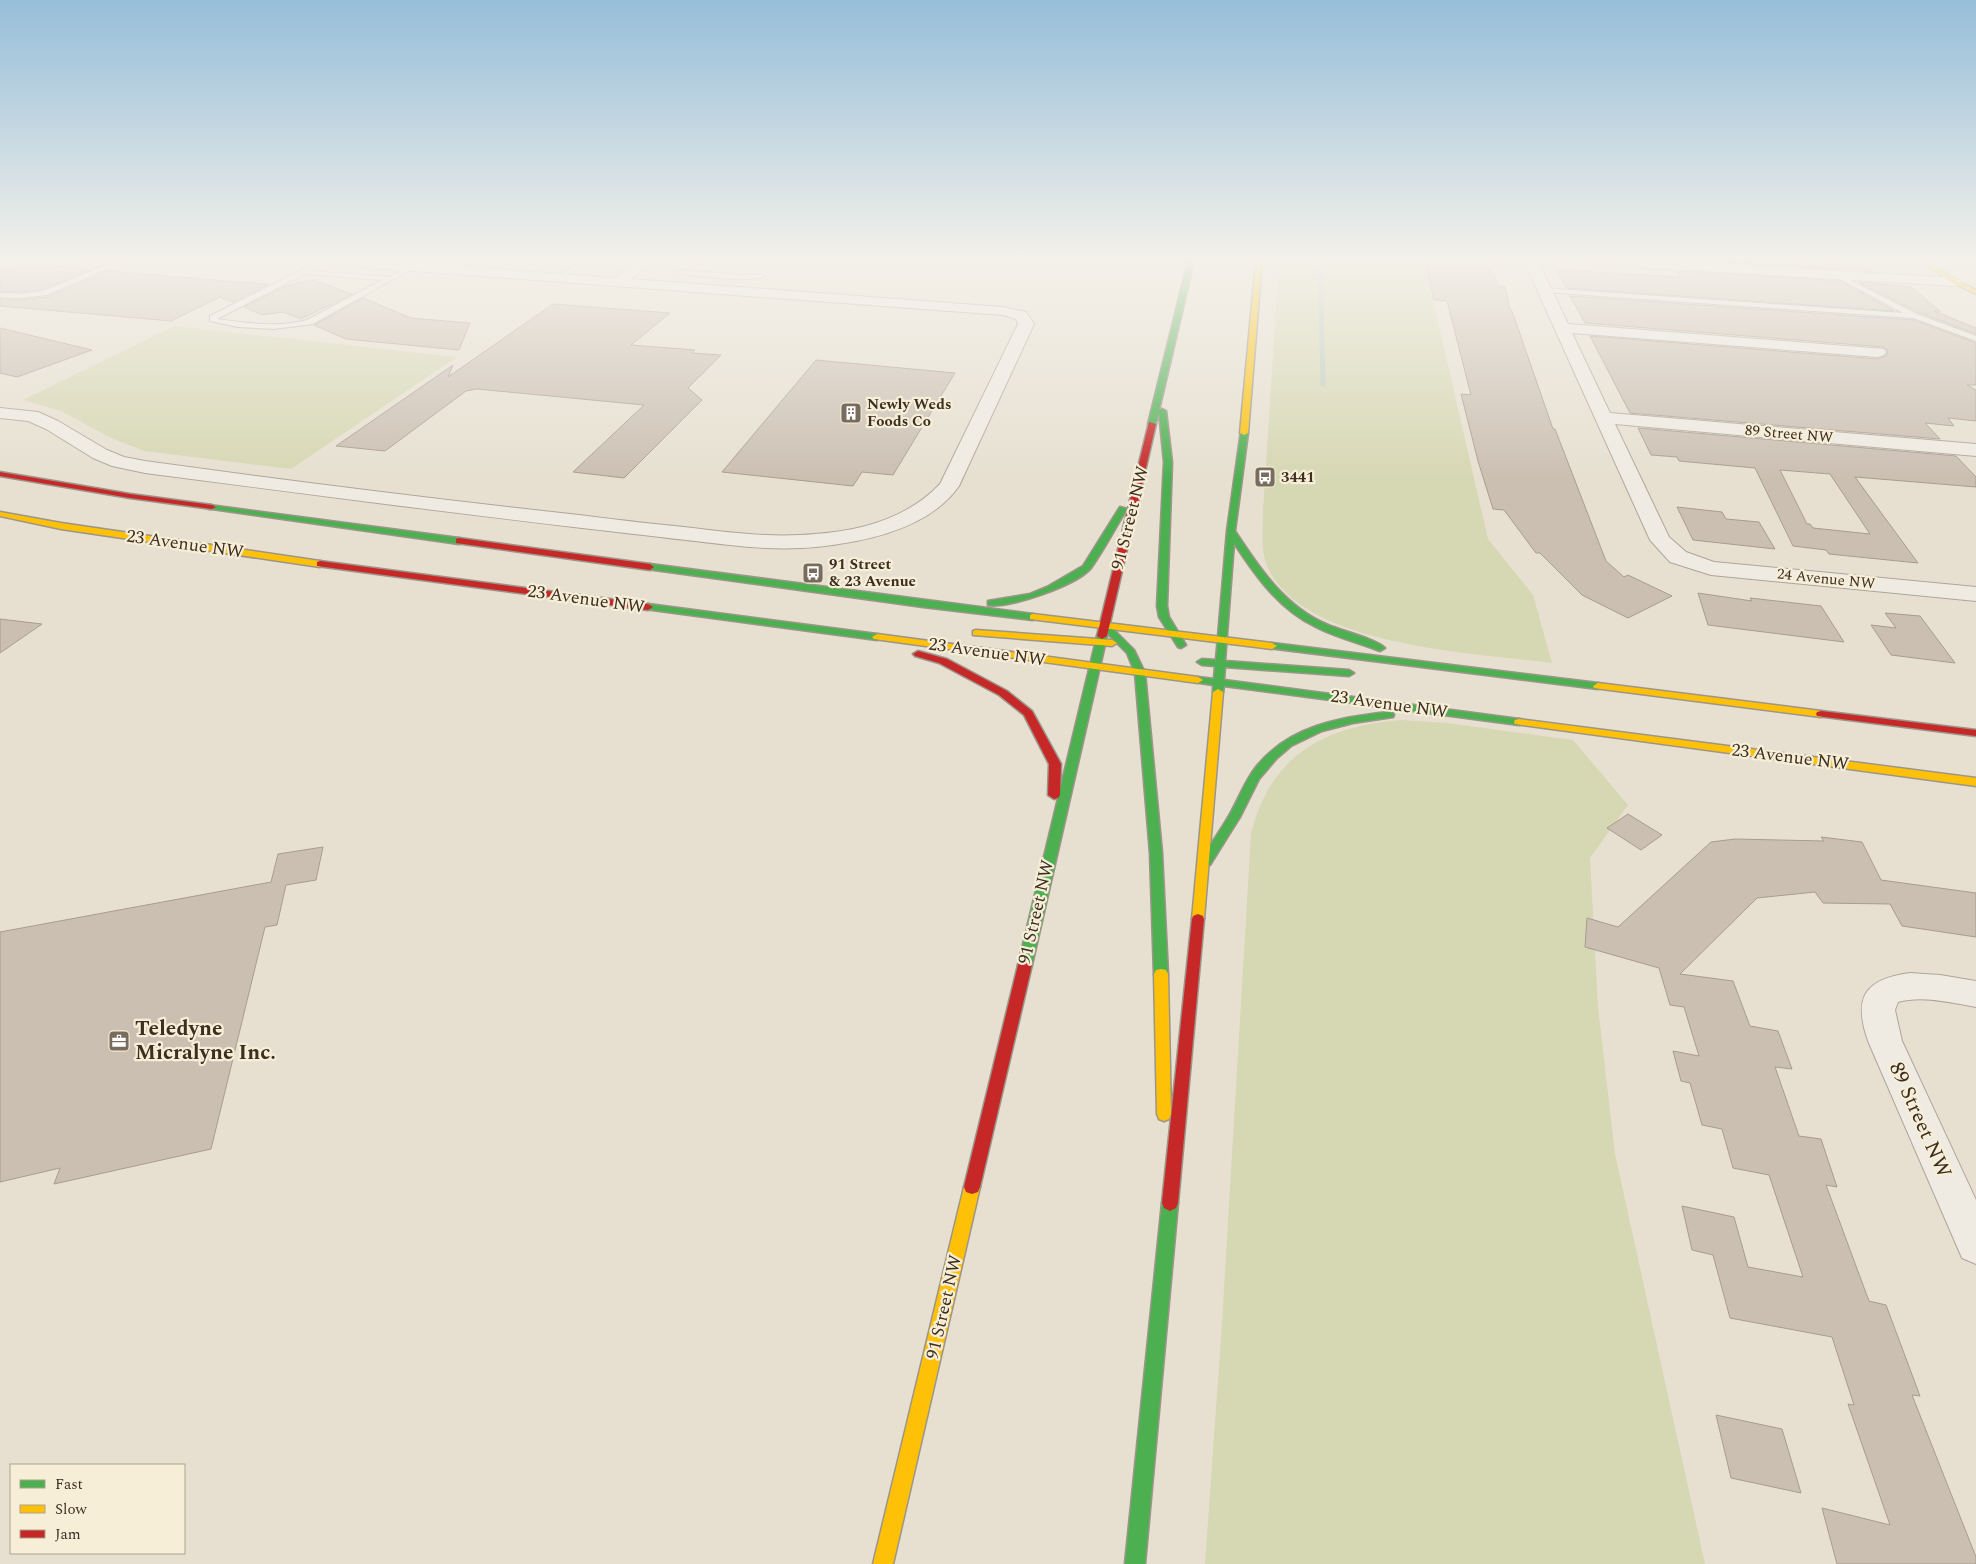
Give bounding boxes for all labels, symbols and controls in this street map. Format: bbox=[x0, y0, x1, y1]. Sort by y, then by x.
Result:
place label: Newly Weds Foods Co bbox=[867, 393, 951, 433]
building icon: Newly Weds Foods Co bbox=[839, 401, 863, 425]
street label: 89 Street NW bbox=[1744, 419, 1834, 449]
street label: 91 Street NW bbox=[1104, 463, 1156, 573]
bus stop icon: 3441 bbox=[1253, 465, 1277, 489]
place label: 3441 bbox=[1281, 466, 1315, 489]
street label: 23 Avenue NW bbox=[125, 522, 246, 566]
place label: 91 Street & 23 Avenue bbox=[829, 553, 916, 593]
bus stop icon: 91 Street & 23 Avenue bbox=[801, 561, 825, 585]
street label: 24 Avenue NW bbox=[1776, 562, 1876, 596]
street label: 23 Avenue NW bbox=[526, 577, 647, 621]
street label: 23 Avenue NW bbox=[927, 630, 1048, 674]
street label: 23 Avenue NW bbox=[1329, 682, 1450, 726]
street label: 23 Avenue NW bbox=[1730, 736, 1851, 778]
street label: 91 Street NW bbox=[1011, 857, 1061, 967]
place label: Teledyne Micralyne Inc. bbox=[135, 1013, 276, 1069]
office icon: Teledyne Micralyne Inc. bbox=[107, 1029, 131, 1053]
street label: 89 Street NW bbox=[1880, 1057, 1960, 1183]
street label: 91 Street NW bbox=[919, 1252, 969, 1362]
legend bbox=[10, 1464, 185, 1554]
text: Fast bbox=[55, 1473, 83, 1496]
text: Slow bbox=[55, 1498, 87, 1521]
text: Jam bbox=[55, 1523, 81, 1546]

